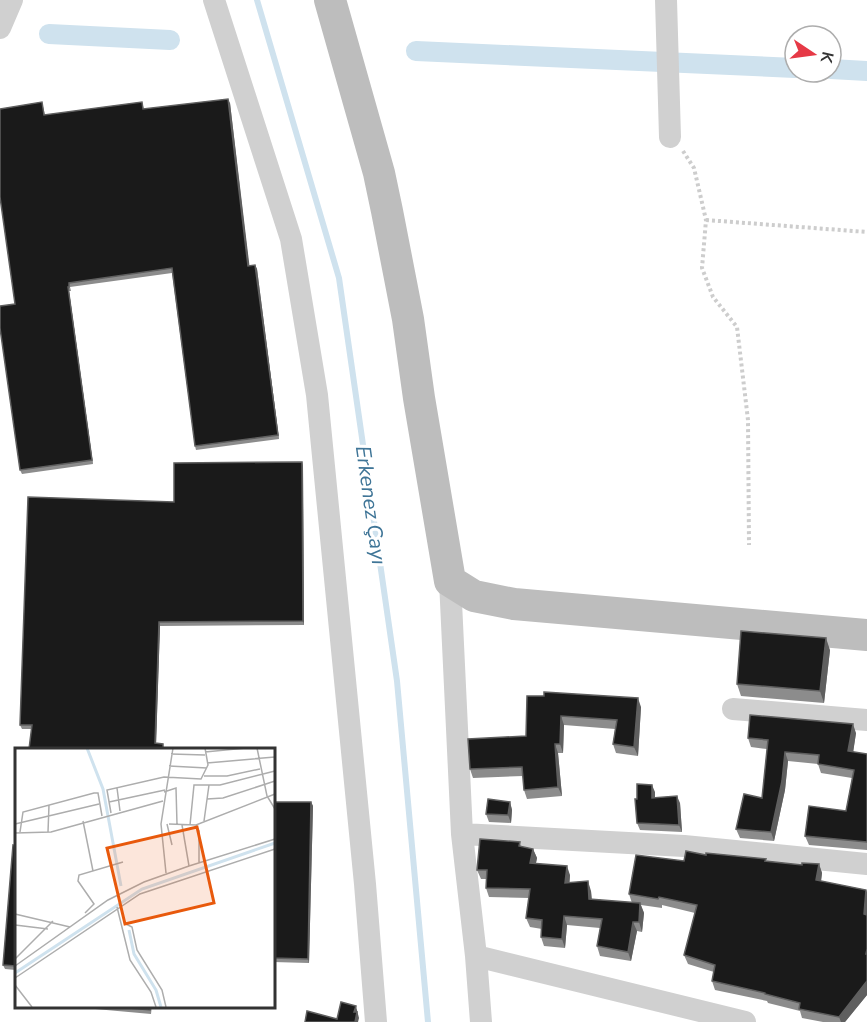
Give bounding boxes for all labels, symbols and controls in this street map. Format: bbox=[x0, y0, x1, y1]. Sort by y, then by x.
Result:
north arrow bbox=[783, 24, 843, 84]
text: K bbox=[814, 49, 839, 66]
water label: Erkenez Çayı bbox=[349, 444, 393, 566]
inset map bbox=[15, 748, 274, 1007]

